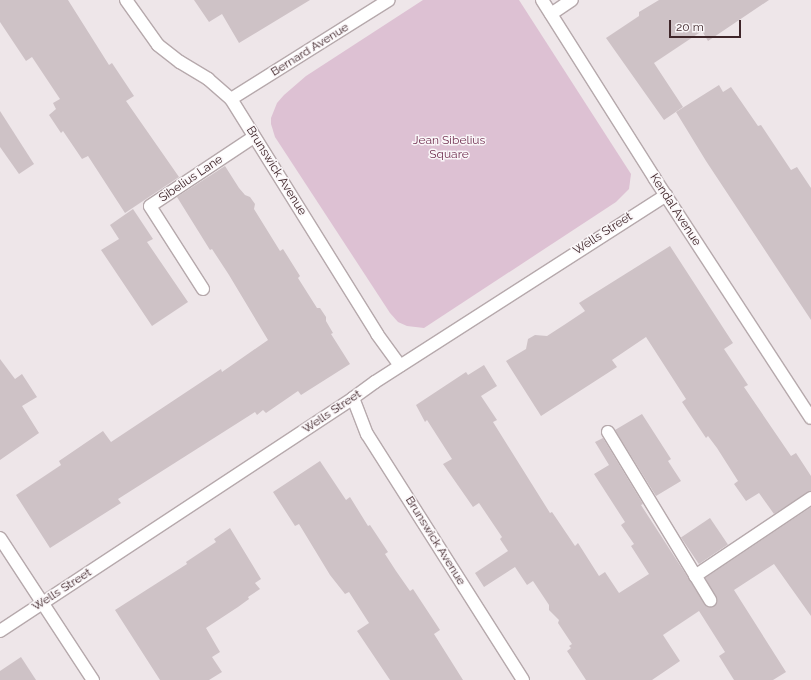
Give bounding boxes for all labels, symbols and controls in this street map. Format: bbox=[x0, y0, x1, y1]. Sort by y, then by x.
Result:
scale bar bbox=[671, 12, 743, 38]
street label: Bernard Avenue bbox=[268, 20, 352, 80]
text: 20 m bbox=[676, 20, 704, 34]
street label: Brunswick Avenue bbox=[243, 124, 309, 218]
park label: Jean Sibelius Square bbox=[413, 134, 485, 162]
street label: Sibelius Lane bbox=[156, 152, 226, 206]
street label: Kendal Avenue bbox=[646, 171, 704, 249]
street label: Wells Street bbox=[571, 210, 635, 258]
street label: Wells Street bbox=[300, 387, 364, 437]
street label: Brunswick Avenue bbox=[402, 494, 468, 588]
street label: Wells Street bbox=[30, 566, 94, 614]

